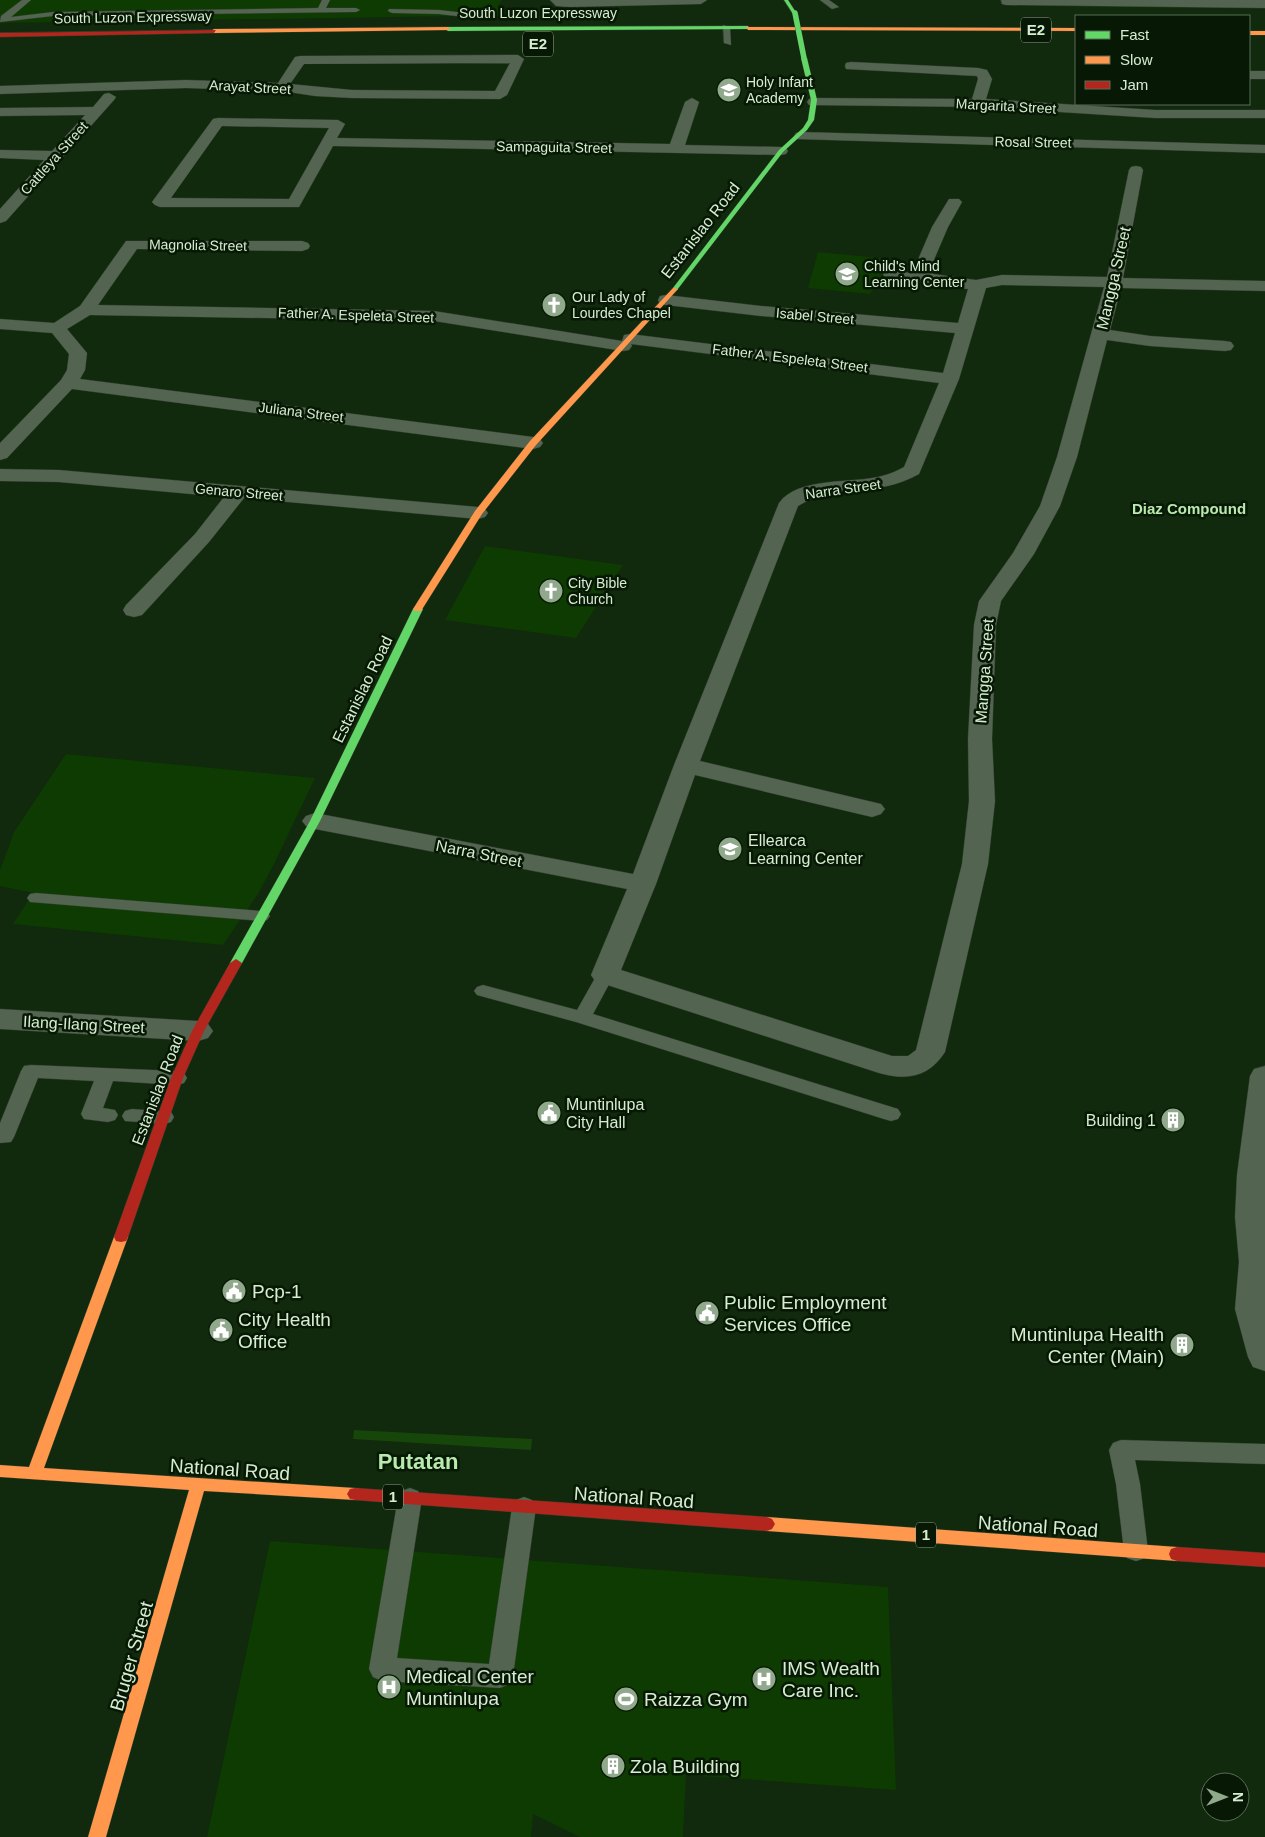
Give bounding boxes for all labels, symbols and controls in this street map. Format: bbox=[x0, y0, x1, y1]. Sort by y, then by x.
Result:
street label: South Luzon Expressway bbox=[459, 5, 617, 21]
street label: South Luzon Expressway bbox=[54, 8, 212, 26]
legend bbox=[1075, 15, 1250, 105]
road number: E2 bbox=[1021, 18, 1051, 42]
text: Fast bbox=[1120, 26, 1150, 43]
road number: E2 bbox=[523, 32, 553, 56]
text: Slow bbox=[1120, 51, 1153, 68]
place label: Holy Infant Academy bbox=[746, 74, 813, 106]
text: Jam bbox=[1120, 76, 1148, 93]
street label: Arayat Street bbox=[209, 77, 291, 97]
school or university icon: Holy Infant Academy bbox=[716, 77, 742, 103]
street label: Margarita Street bbox=[955, 95, 1057, 117]
street label: Cattleya Street bbox=[17, 118, 91, 198]
street label: Rosal Street bbox=[994, 133, 1072, 151]
street label: Sampaguita Street bbox=[496, 138, 612, 156]
street label: Estanislao Road bbox=[658, 179, 743, 281]
street label: Mangga Street bbox=[1093, 225, 1134, 331]
street label: Magnolia Street bbox=[149, 236, 247, 254]
place label: Child's Mind Learning Center bbox=[864, 258, 965, 290]
school or university icon: Child's Mind Learning Center bbox=[834, 261, 860, 287]
place label: Our Lady of Lourdes Chapel bbox=[572, 289, 671, 321]
church icon: Our Lady of Lourdes Chapel bbox=[541, 292, 567, 318]
street label: Father A. Espeleta Street bbox=[278, 304, 435, 326]
street label: Isabel Street bbox=[775, 305, 855, 327]
street label: Father A. Espeleta Street bbox=[711, 341, 869, 375]
street label: Juliana Street bbox=[258, 399, 345, 425]
street label: Narra Street bbox=[804, 476, 882, 502]
street label: Genaro Street bbox=[195, 480, 284, 504]
district label: Diaz Compound bbox=[1132, 500, 1246, 517]
place label: City Bible Church bbox=[568, 575, 627, 607]
church icon: City Bible Church bbox=[538, 578, 564, 604]
street label: Mangga Street bbox=[972, 618, 997, 724]
street label: Estanislao Road bbox=[329, 633, 396, 745]
place label: Ellearca Learning Center bbox=[748, 832, 863, 867]
school or university icon: Ellearca Learning Center bbox=[717, 836, 743, 862]
street label: Narra Street bbox=[435, 837, 524, 870]
street label: Ilang-Ilang Street bbox=[23, 1013, 146, 1036]
street label: Estanislao Road bbox=[129, 1033, 186, 1148]
place label: Muntinlupa City Hall bbox=[566, 1096, 644, 1131]
public building icon: Muntinlupa City Hall bbox=[536, 1100, 562, 1126]
building icon: Building 1 bbox=[1160, 1107, 1186, 1133]
place label: Building 1 bbox=[1086, 1112, 1156, 1129]
public building icon: Pcp-1 bbox=[221, 1278, 247, 1304]
place label: Pcp-1 bbox=[252, 1281, 302, 1302]
place label: Public Employment Services Office bbox=[724, 1292, 887, 1335]
public building icon: Public Employment Services Office bbox=[694, 1300, 720, 1326]
place label: City Health Office bbox=[238, 1309, 331, 1352]
public building icon: City Health Office bbox=[208, 1317, 234, 1343]
place label: Muntinlupa Health Center (Main) bbox=[1011, 1324, 1164, 1367]
building icon: Muntinlupa Health Center (Main) bbox=[1169, 1332, 1195, 1358]
district label: Putatan bbox=[378, 1449, 458, 1474]
street label: National Road bbox=[169, 1455, 291, 1484]
street label: National Road bbox=[573, 1483, 695, 1512]
road number: 1 bbox=[383, 1484, 403, 1510]
street label: National Road bbox=[977, 1512, 1099, 1541]
road number: 1 bbox=[916, 1522, 936, 1548]
street label: Bruger Street bbox=[106, 1598, 157, 1713]
place label: IMS Wealth Care Inc. bbox=[782, 1658, 880, 1701]
place label: Medical Center Muntinlupa bbox=[406, 1666, 534, 1709]
hospital icon: IMS Wealth Care Inc. bbox=[751, 1666, 777, 1692]
hospital icon: Medical Center Muntinlupa bbox=[376, 1674, 402, 1700]
sports icon: Raizza Gym bbox=[613, 1686, 639, 1712]
place label: Raizza Gym bbox=[644, 1689, 747, 1710]
building icon: Zola Building bbox=[600, 1753, 626, 1779]
place label: Zola Building bbox=[630, 1756, 740, 1777]
north arrow bbox=[1200, 1772, 1250, 1822]
text: N bbox=[1230, 1792, 1246, 1802]

